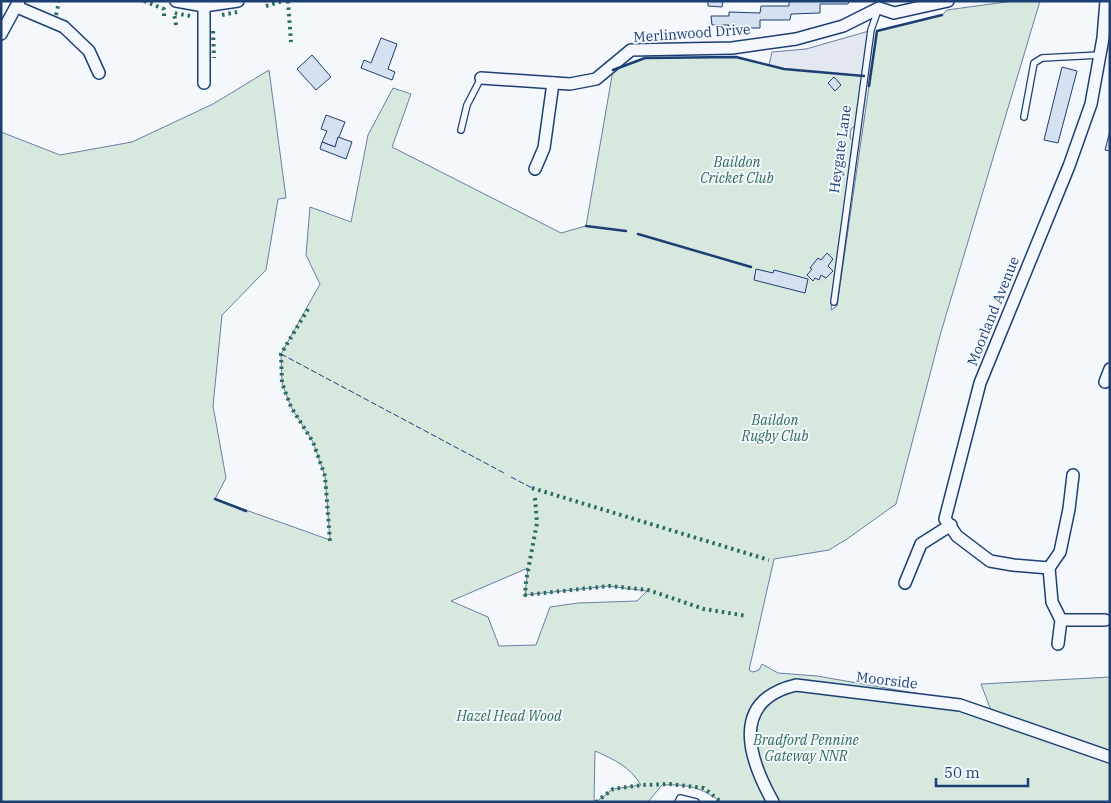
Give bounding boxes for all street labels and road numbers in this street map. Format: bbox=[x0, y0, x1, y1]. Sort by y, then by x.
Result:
street label: Merlinwood Drive bbox=[633, 20, 751, 46]
street label: Heygate Lane bbox=[825, 104, 855, 194]
street label: Moorland Avenue bbox=[963, 254, 1023, 368]
street label: Moorside bbox=[855, 667, 919, 693]

